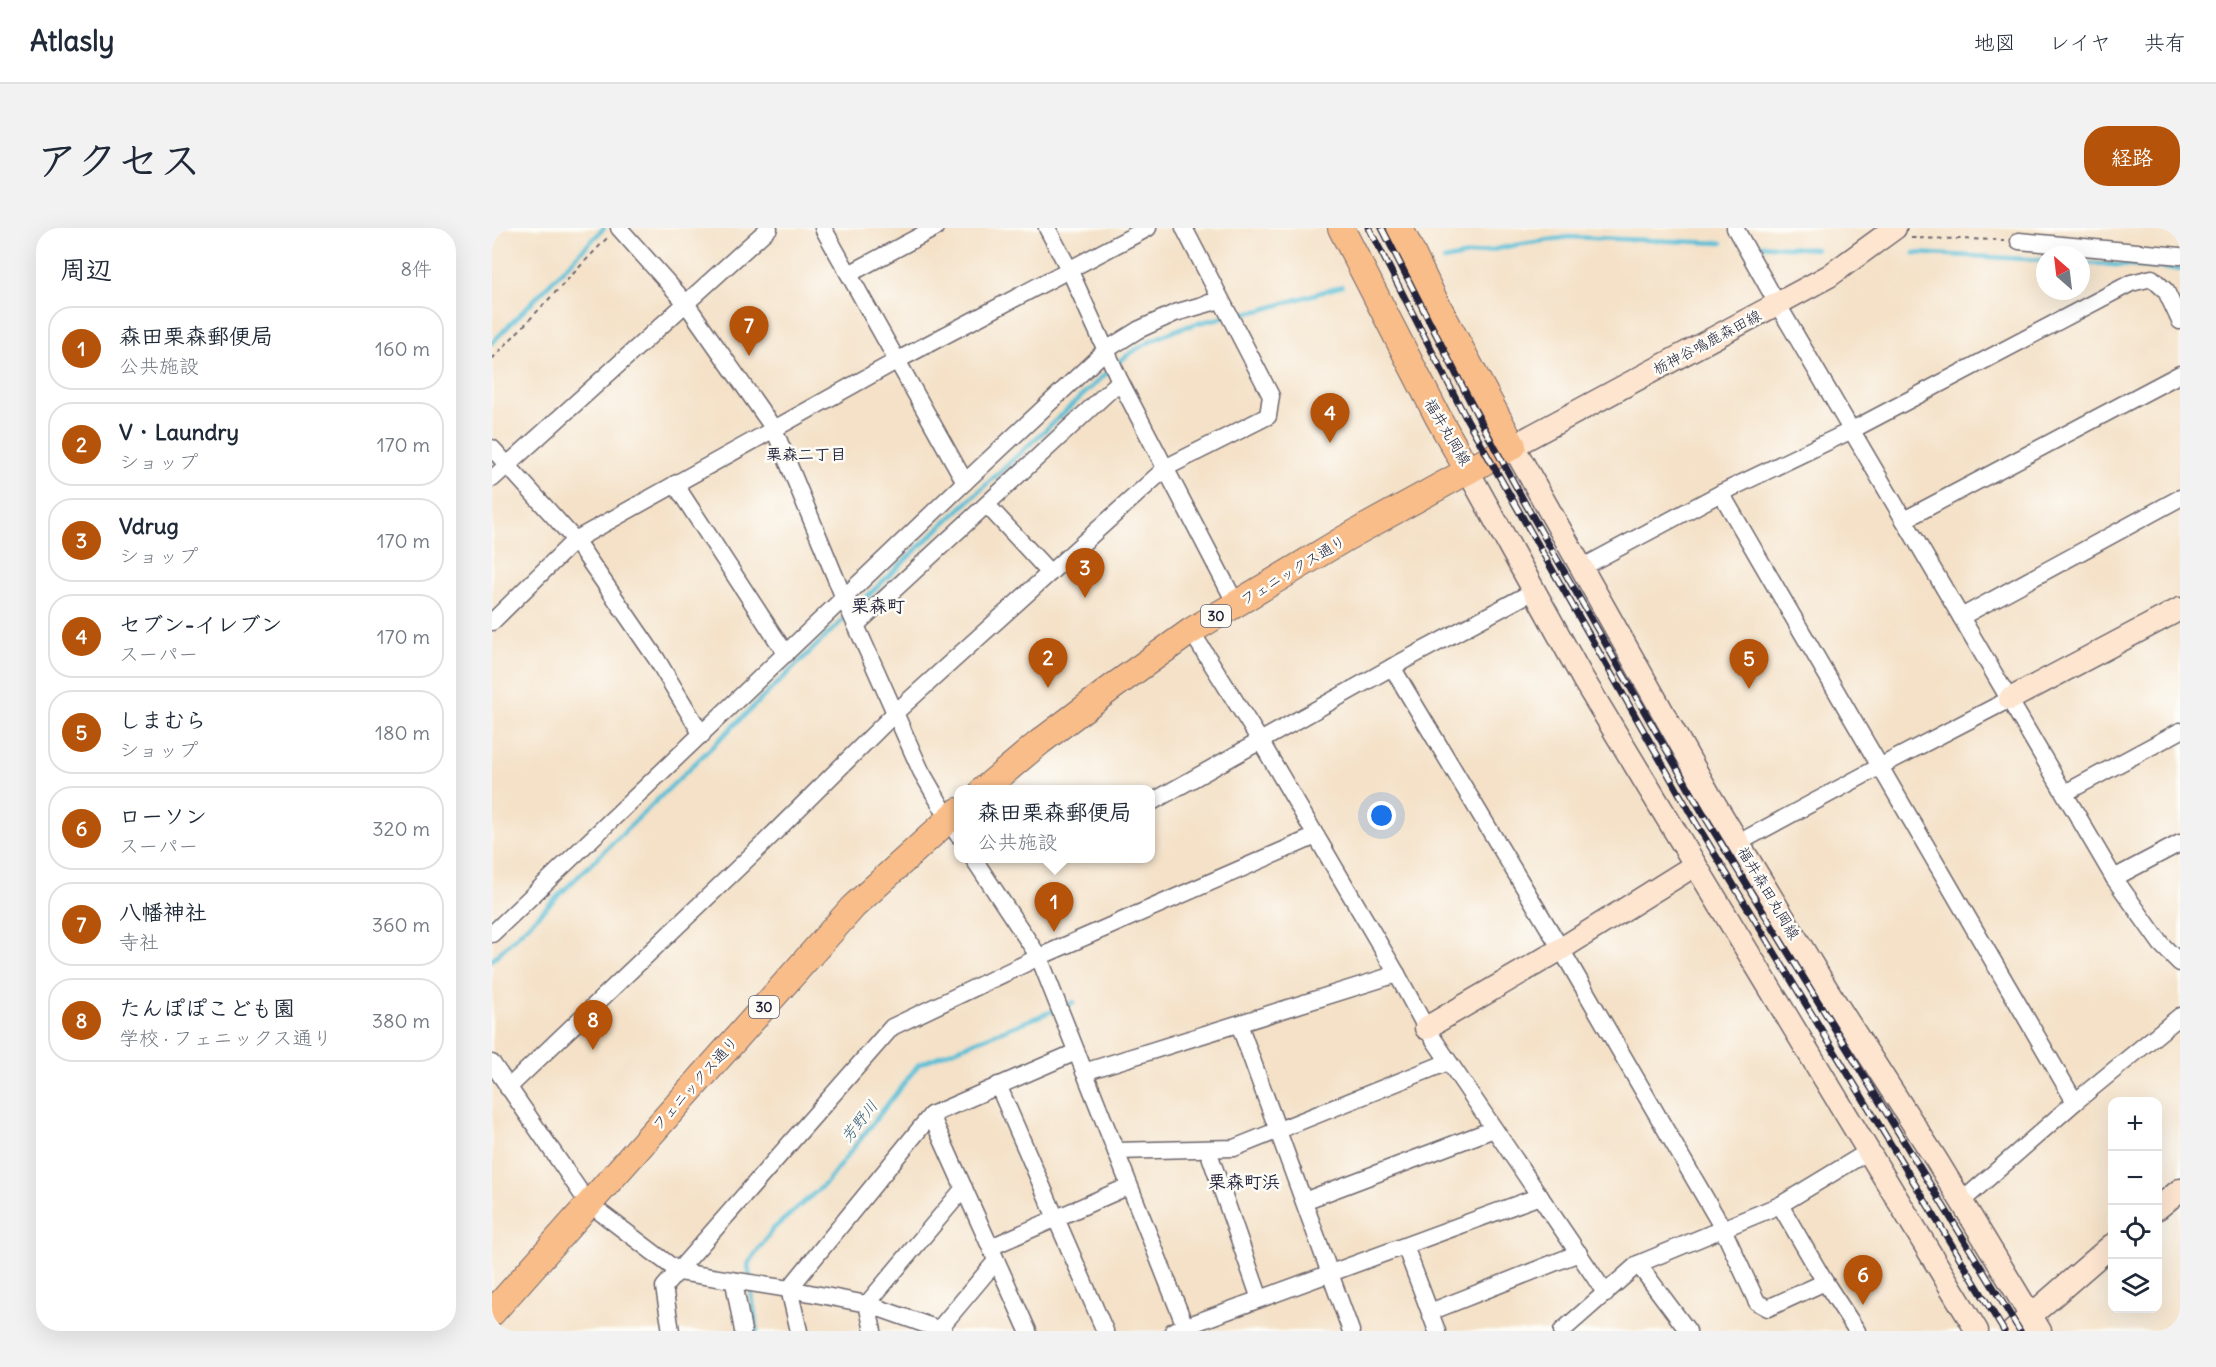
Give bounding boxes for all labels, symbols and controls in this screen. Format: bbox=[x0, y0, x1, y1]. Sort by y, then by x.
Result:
text: Atlasly bbox=[30, 23, 114, 59]
text: 地図 bbox=[1974, 29, 2016, 56]
text: レイヤ bbox=[2049, 29, 2111, 56]
text: 共有 bbox=[2144, 29, 2186, 56]
button: 経路 bbox=[2084, 126, 2180, 186]
text: アクセス bbox=[36, 134, 201, 186]
north arrow bbox=[2036, 246, 2090, 300]
text: 周辺 bbox=[60, 253, 112, 286]
text: 8件 bbox=[400, 256, 432, 281]
street label: 栃神谷鳴鹿森田線 bbox=[1650, 305, 1764, 379]
pin: 7 bbox=[730, 306, 768, 356]
text: 森田栗森郵便局 bbox=[119, 322, 273, 350]
text: 1 bbox=[78, 336, 85, 361]
text: 160 m bbox=[375, 336, 430, 361]
text: 公共施設 bbox=[119, 353, 199, 378]
pin: 4 bbox=[1310, 394, 1350, 443]
street label: 福井丸岡線 bbox=[1421, 395, 1475, 469]
text: V・Laundry bbox=[119, 418, 239, 446]
text: 2 bbox=[76, 432, 87, 457]
text: 170 m bbox=[377, 432, 430, 457]
district label: 栗森二丁目 bbox=[766, 444, 846, 464]
text: ショップ bbox=[119, 449, 198, 474]
text: Vdrug bbox=[119, 512, 179, 540]
text: 3 bbox=[76, 528, 87, 553]
text: 170 m bbox=[377, 528, 430, 553]
street label: フェニックス通り bbox=[1237, 531, 1349, 609]
text: ショップ bbox=[119, 543, 198, 568]
pin: 3 bbox=[1066, 548, 1104, 598]
district label: 栗森町 bbox=[851, 594, 905, 617]
road number: 30 bbox=[1201, 605, 1231, 627]
text: セブン-イレブン bbox=[119, 610, 282, 638]
text: 4 bbox=[76, 624, 87, 649]
text: 170 m bbox=[377, 624, 430, 649]
pin: 2 bbox=[1028, 638, 1068, 688]
pin: 5 bbox=[1730, 640, 1768, 689]
text: スーパー bbox=[119, 641, 198, 666]
text: しまむら bbox=[119, 706, 207, 734]
text: 5 bbox=[76, 720, 87, 745]
text: 180 m bbox=[375, 720, 430, 745]
text: ショップ bbox=[119, 737, 198, 762]
popup bbox=[954, 785, 1155, 863]
text: 森田栗森郵便局 bbox=[977, 798, 1132, 826]
your location bbox=[1367, 801, 1396, 830]
text: ローソン bbox=[119, 802, 207, 830]
text: 6 bbox=[76, 816, 87, 841]
text: 320 m bbox=[372, 816, 430, 841]
text: 公共施設 bbox=[977, 829, 1057, 854]
text: スーパー bbox=[119, 833, 198, 858]
street label: 福井森田丸岡線 bbox=[1734, 843, 1804, 943]
pin: 1 bbox=[1034, 882, 1074, 932]
text: 八幡神社 bbox=[119, 898, 207, 926]
text: 7 bbox=[77, 912, 86, 937]
text: 360 m bbox=[372, 912, 430, 937]
text: 寺社 bbox=[119, 929, 159, 954]
text: たんぽぽこども園 bbox=[119, 994, 295, 1022]
road number: 30 bbox=[749, 996, 779, 1018]
pin: 8 bbox=[574, 1000, 612, 1050]
text: 8 bbox=[76, 1008, 87, 1033]
text: 380 m bbox=[372, 1008, 430, 1033]
text: 学校 · フェニックス通り bbox=[119, 1025, 333, 1050]
street label: フェニックス通り bbox=[648, 1032, 742, 1134]
water label: 芳野川 bbox=[836, 1096, 882, 1146]
map controls bbox=[2108, 1097, 2162, 1313]
button: + bbox=[2108, 1097, 2162, 1151]
button: − bbox=[2108, 1151, 2162, 1205]
district label: 栗森町浜 bbox=[1208, 1170, 1280, 1193]
button: locate bbox=[2108, 1205, 2162, 1259]
pin: 6 bbox=[1844, 1256, 1882, 1305]
button: layers bbox=[2108, 1259, 2162, 1313]

